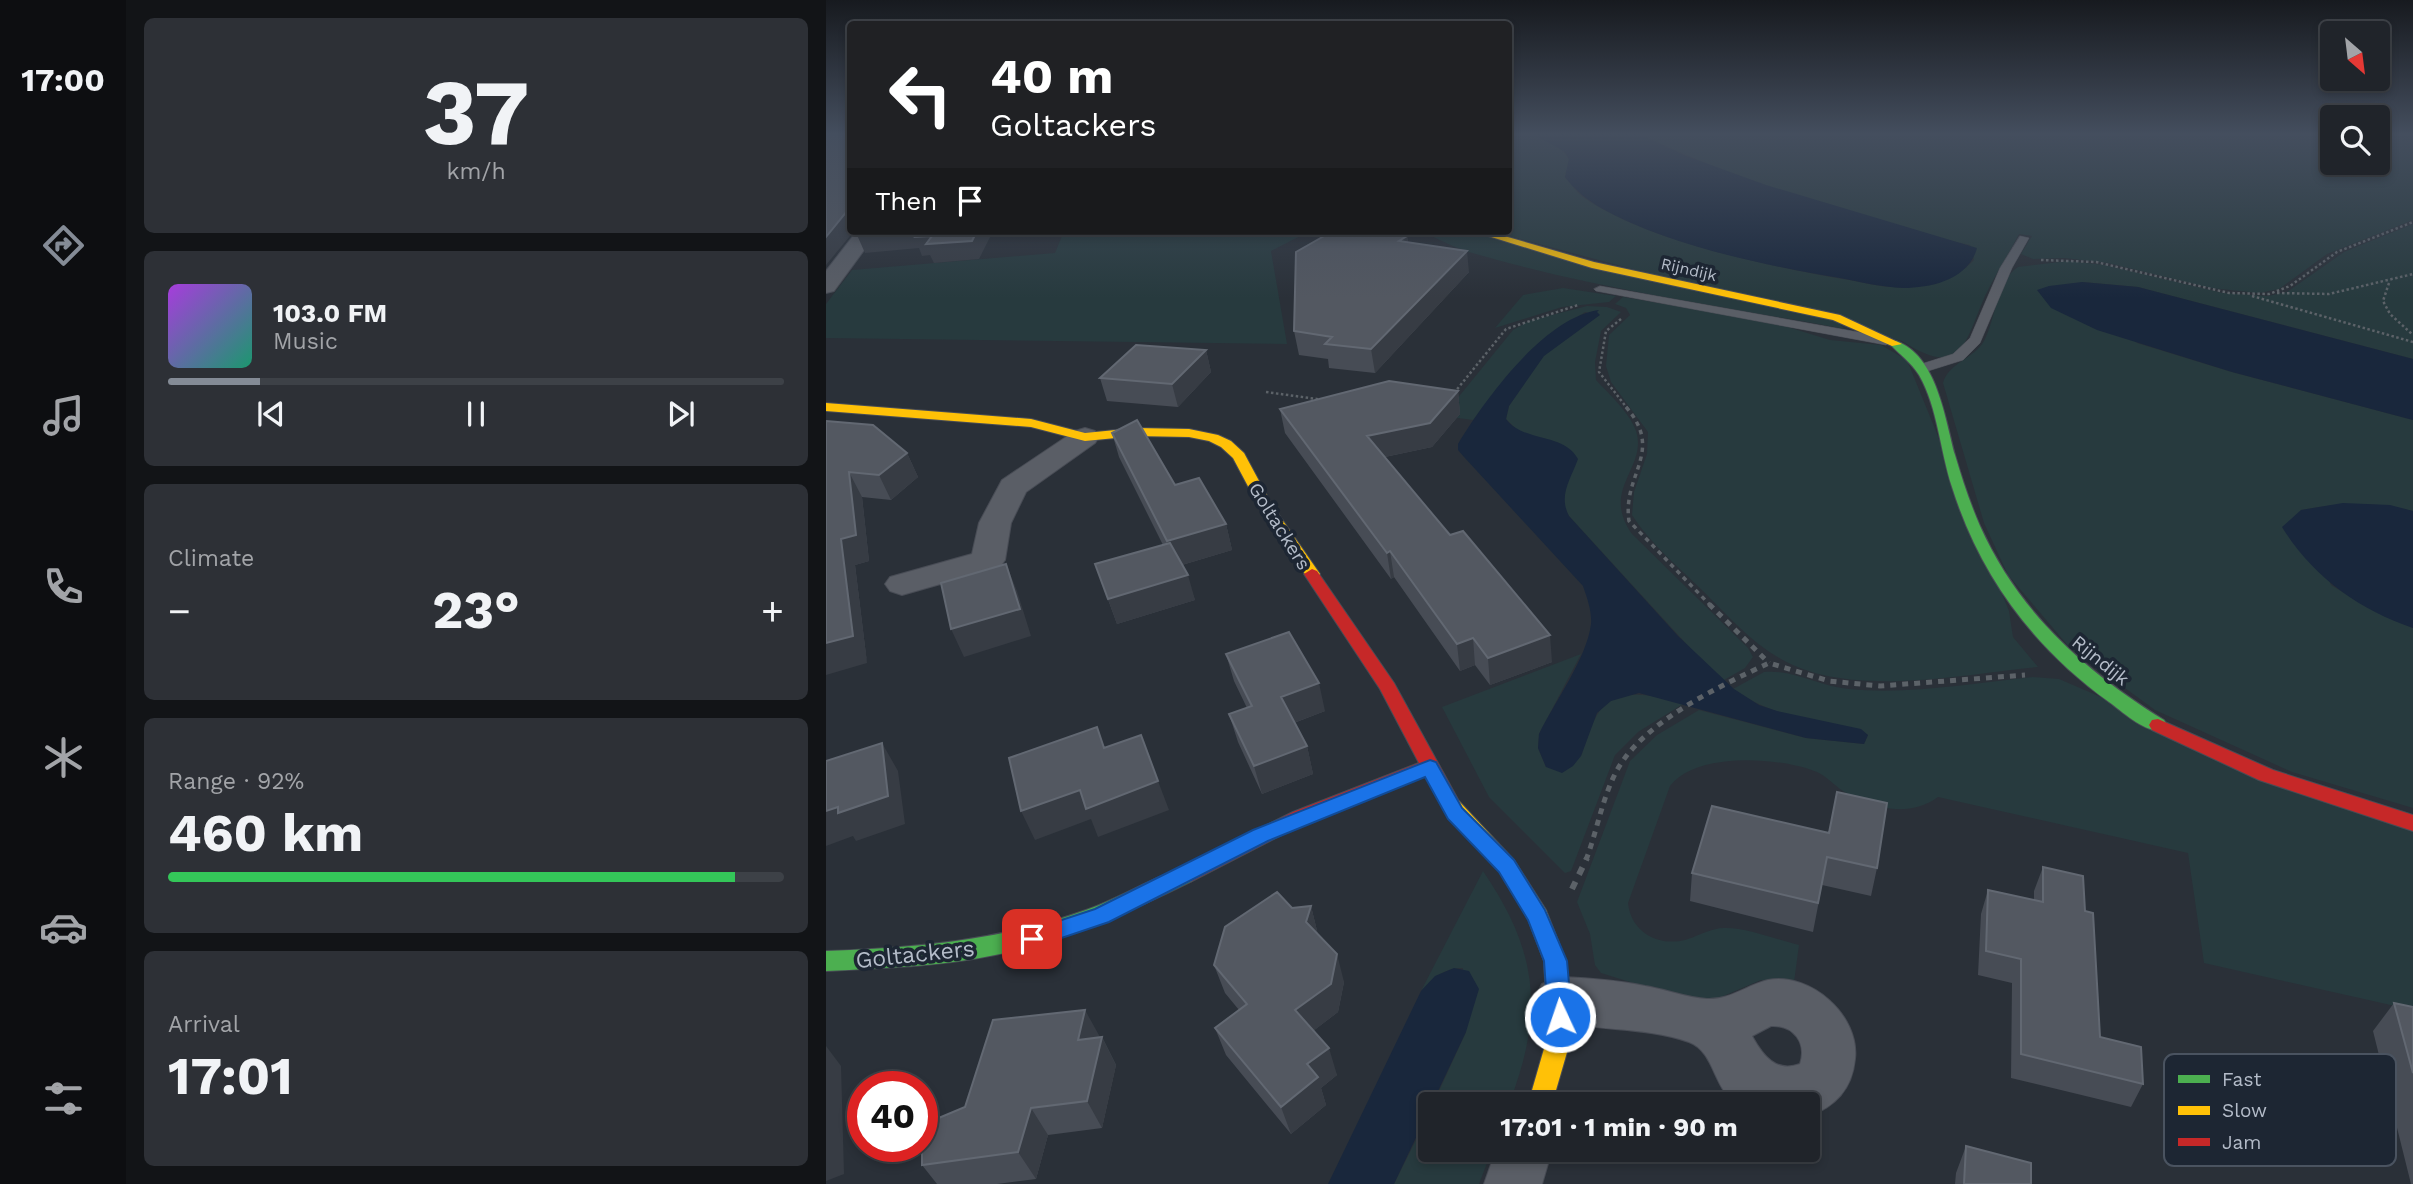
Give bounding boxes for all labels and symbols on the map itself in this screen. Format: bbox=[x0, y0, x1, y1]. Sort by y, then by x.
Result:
north arrow bbox=[2320, 21, 2390, 91]
street label: Rijndijk bbox=[1659, 254, 1719, 285]
street label: Goltackers bbox=[1244, 478, 1315, 574]
street label: Rijndijk bbox=[2067, 630, 2134, 691]
pin bbox=[1002, 909, 1062, 969]
street label: Goltackers bbox=[854, 935, 976, 974]
position arrow bbox=[1523, 980, 1597, 1054]
legend bbox=[2164, 1054, 2396, 1166]
text: Fast bbox=[2222, 1068, 2261, 1091]
speed limit sign: 40 bbox=[847, 1071, 938, 1162]
text: Slow bbox=[2222, 1099, 2267, 1122]
text: Jam bbox=[2222, 1131, 2261, 1154]

